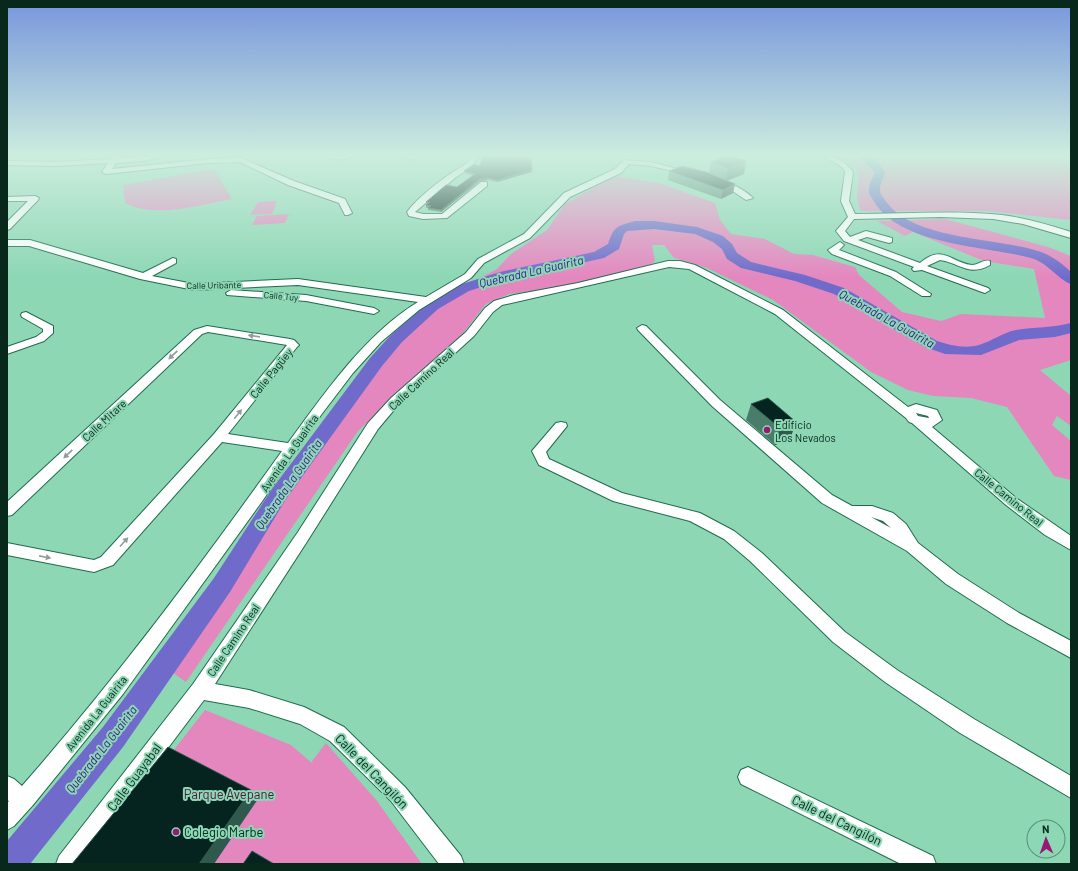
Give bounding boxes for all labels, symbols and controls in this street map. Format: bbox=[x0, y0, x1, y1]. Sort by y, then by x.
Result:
water label: Quebrada La Guairita bbox=[477, 252, 585, 290]
street label: Calle Uribante bbox=[187, 279, 242, 291]
water label: Quebrada La Guairita bbox=[837, 286, 937, 350]
street label: Calle Tuy bbox=[263, 289, 299, 303]
one-way arrow bbox=[248, 333, 260, 339]
street label: Calle Pagüey bbox=[247, 346, 295, 400]
street label: Calle Camino Real bbox=[386, 346, 456, 412]
one-way arrow bbox=[168, 351, 178, 360]
street label: Calle Mitare bbox=[79, 396, 129, 444]
one-way arrow bbox=[234, 409, 242, 419]
street label: Avenida La Guairita bbox=[257, 412, 321, 494]
place label: Edificio Los Nevados bbox=[775, 418, 836, 444]
marker: Edificio Los Nevados bbox=[762, 425, 772, 435]
water label: Quebrada La Guairita bbox=[252, 436, 324, 532]
one-way arrow bbox=[63, 449, 73, 459]
street label: Calle Camino Real bbox=[972, 465, 1046, 529]
one-way arrow bbox=[119, 537, 128, 547]
one-way arrow bbox=[39, 554, 51, 560]
street label: Calle Camino Real bbox=[204, 601, 262, 679]
street label: Avenida La Guairita bbox=[63, 673, 129, 753]
water label: Quebrada La Guairita bbox=[63, 703, 139, 795]
street label: Calle del Cangilón bbox=[332, 730, 412, 812]
street label: Calle Guayabal bbox=[103, 740, 165, 814]
park label: Parque Avepane bbox=[184, 786, 274, 802]
street label: Calle del Cangilón bbox=[789, 791, 885, 849]
north arrow bbox=[1026, 819, 1066, 859]
text: N bbox=[1042, 822, 1050, 835]
place label: Colegio Marbe bbox=[184, 824, 264, 840]
marker: Colegio Marbe bbox=[171, 827, 181, 837]

